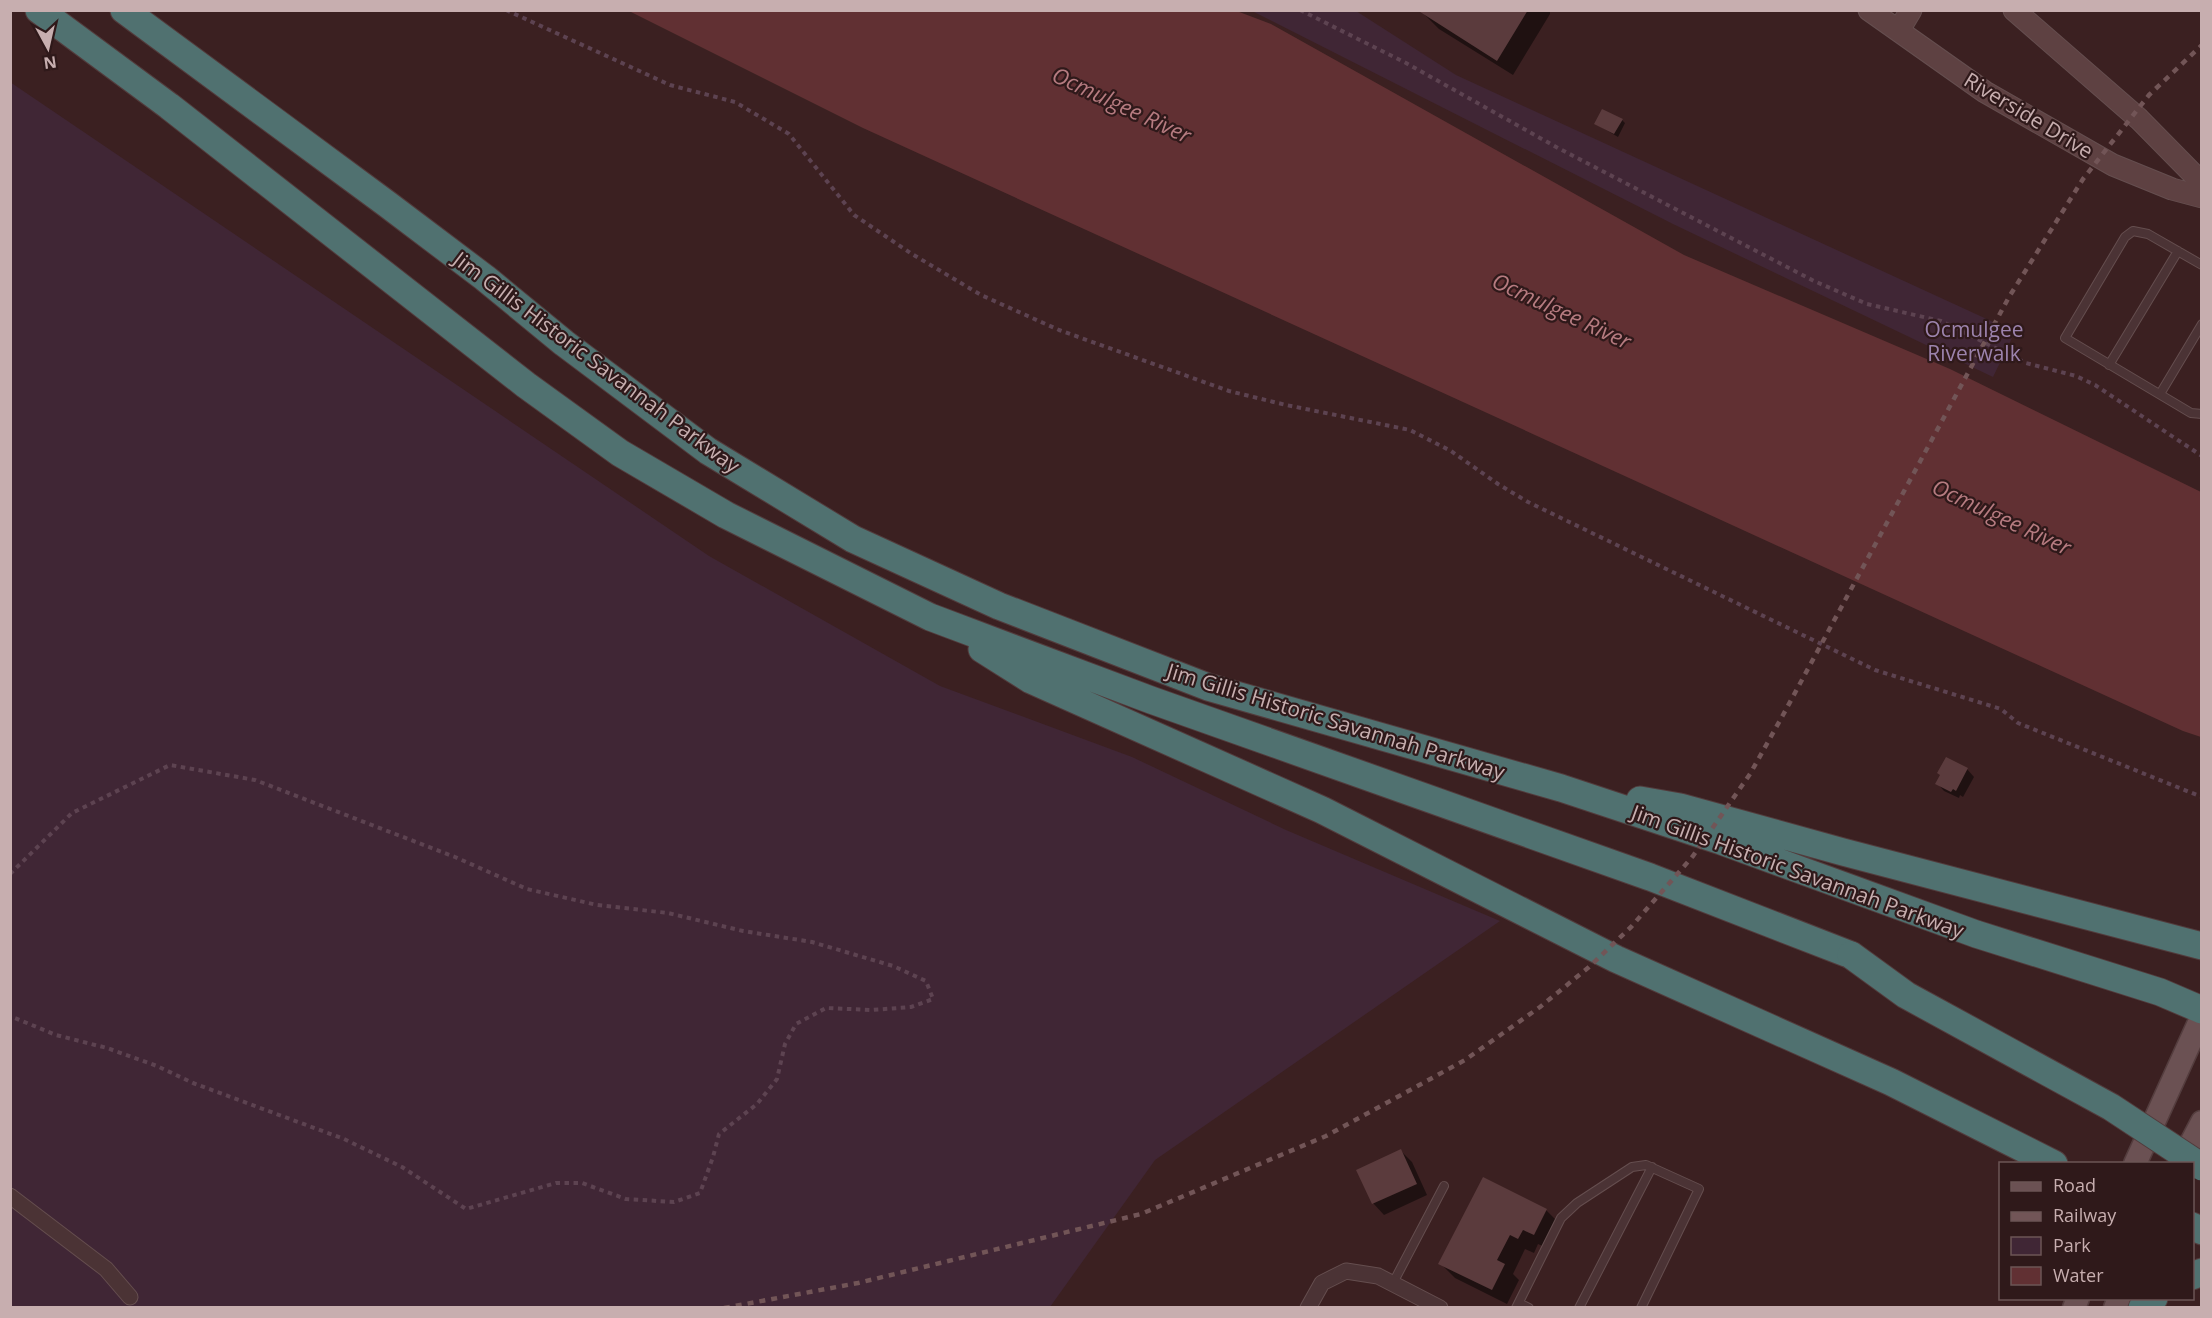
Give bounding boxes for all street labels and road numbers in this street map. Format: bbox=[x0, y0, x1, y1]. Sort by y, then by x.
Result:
street label: Riverside Drive bbox=[1959, 65, 2099, 165]
street label: Jim Gillis Historic Savannah Parkway bbox=[447, 244, 746, 479]
street label: Jim Gillis Historic Savannah Parkway bbox=[1162, 656, 1509, 786]
street label: Jim Gillis Historic Savannah Parkway bbox=[1626, 797, 1968, 944]

